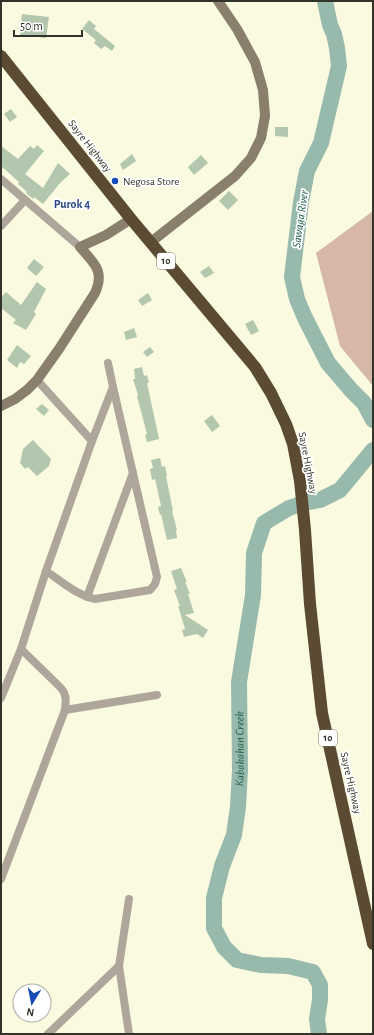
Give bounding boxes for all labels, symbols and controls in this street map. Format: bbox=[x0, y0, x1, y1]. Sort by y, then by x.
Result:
scale bar bbox=[14, 12, 82, 38]
text: 50 m bbox=[20, 20, 43, 32]
street label: Sayre Highway bbox=[66, 118, 114, 174]
marker: Negosa Store bbox=[110, 176, 120, 186]
place label: Negosa Store bbox=[123, 176, 179, 187]
water label: Sawaga River bbox=[290, 188, 310, 249]
district label: Purok 4 bbox=[54, 198, 90, 210]
road number: 10 bbox=[157, 253, 175, 269]
street label: Sayre Highway bbox=[297, 431, 319, 495]
water label: Kabakahan Creek bbox=[233, 711, 246, 787]
road number: 10 bbox=[319, 730, 337, 746]
street label: Sayre Highway bbox=[339, 751, 364, 815]
north arrow bbox=[12, 983, 52, 1023]
text: N bbox=[26, 1006, 35, 1018]

